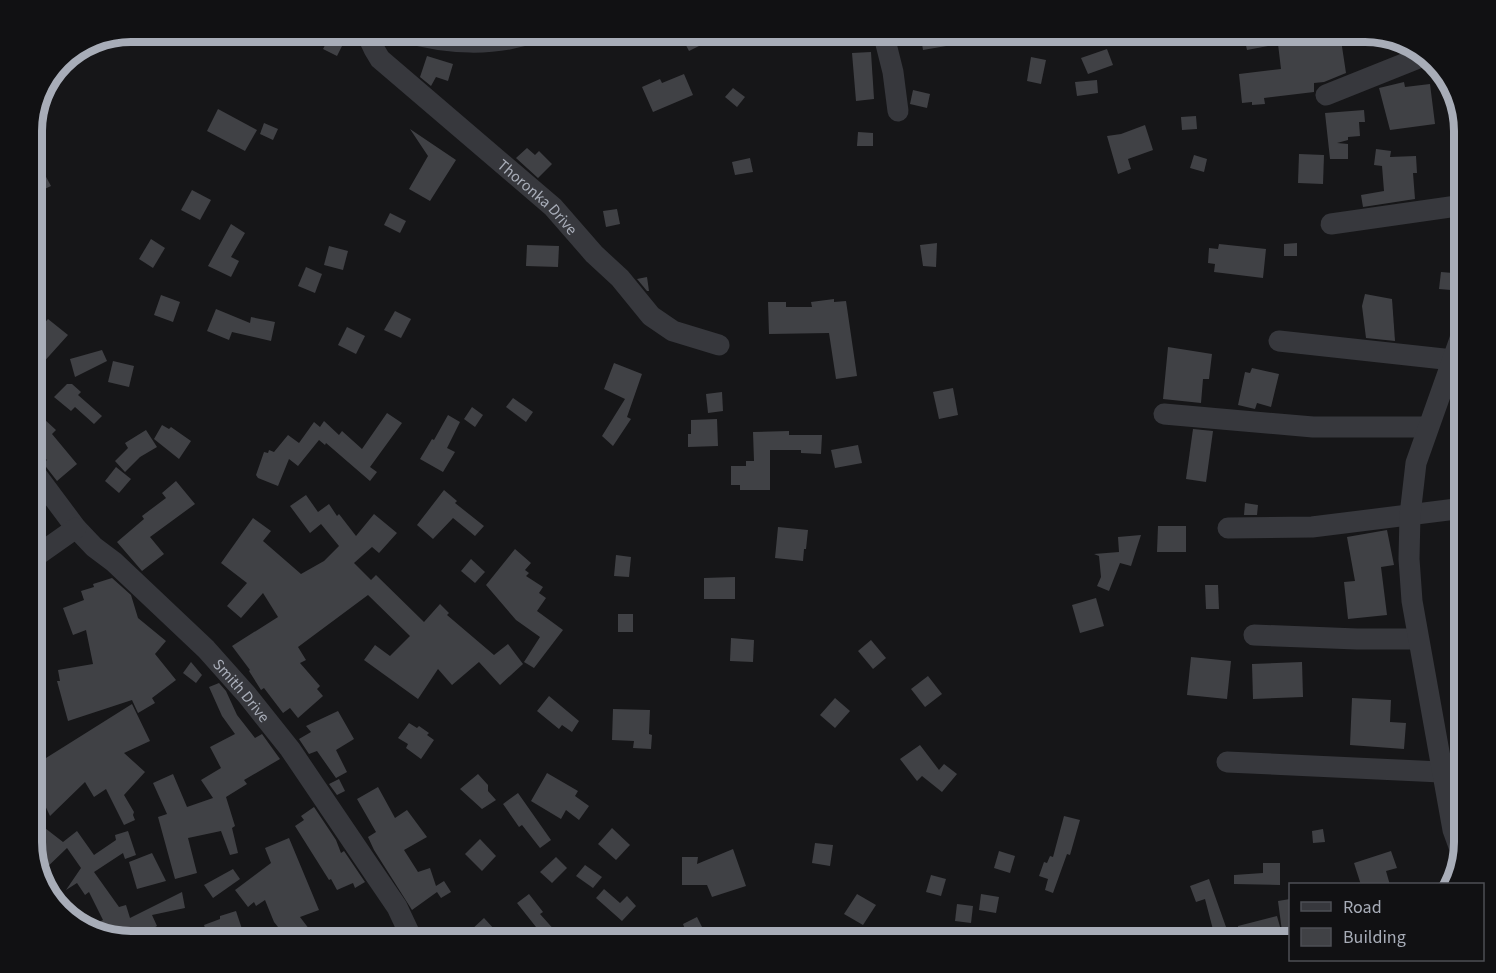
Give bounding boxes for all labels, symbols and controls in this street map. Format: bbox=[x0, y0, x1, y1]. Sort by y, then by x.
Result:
street label: Thoronka Drive bbox=[492, 154, 582, 240]
street label: Smith Drive bbox=[207, 654, 275, 727]
legend bbox=[1289, 883, 1484, 961]
text: Road bbox=[1343, 895, 1382, 920]
text: Building bbox=[1343, 925, 1406, 950]

